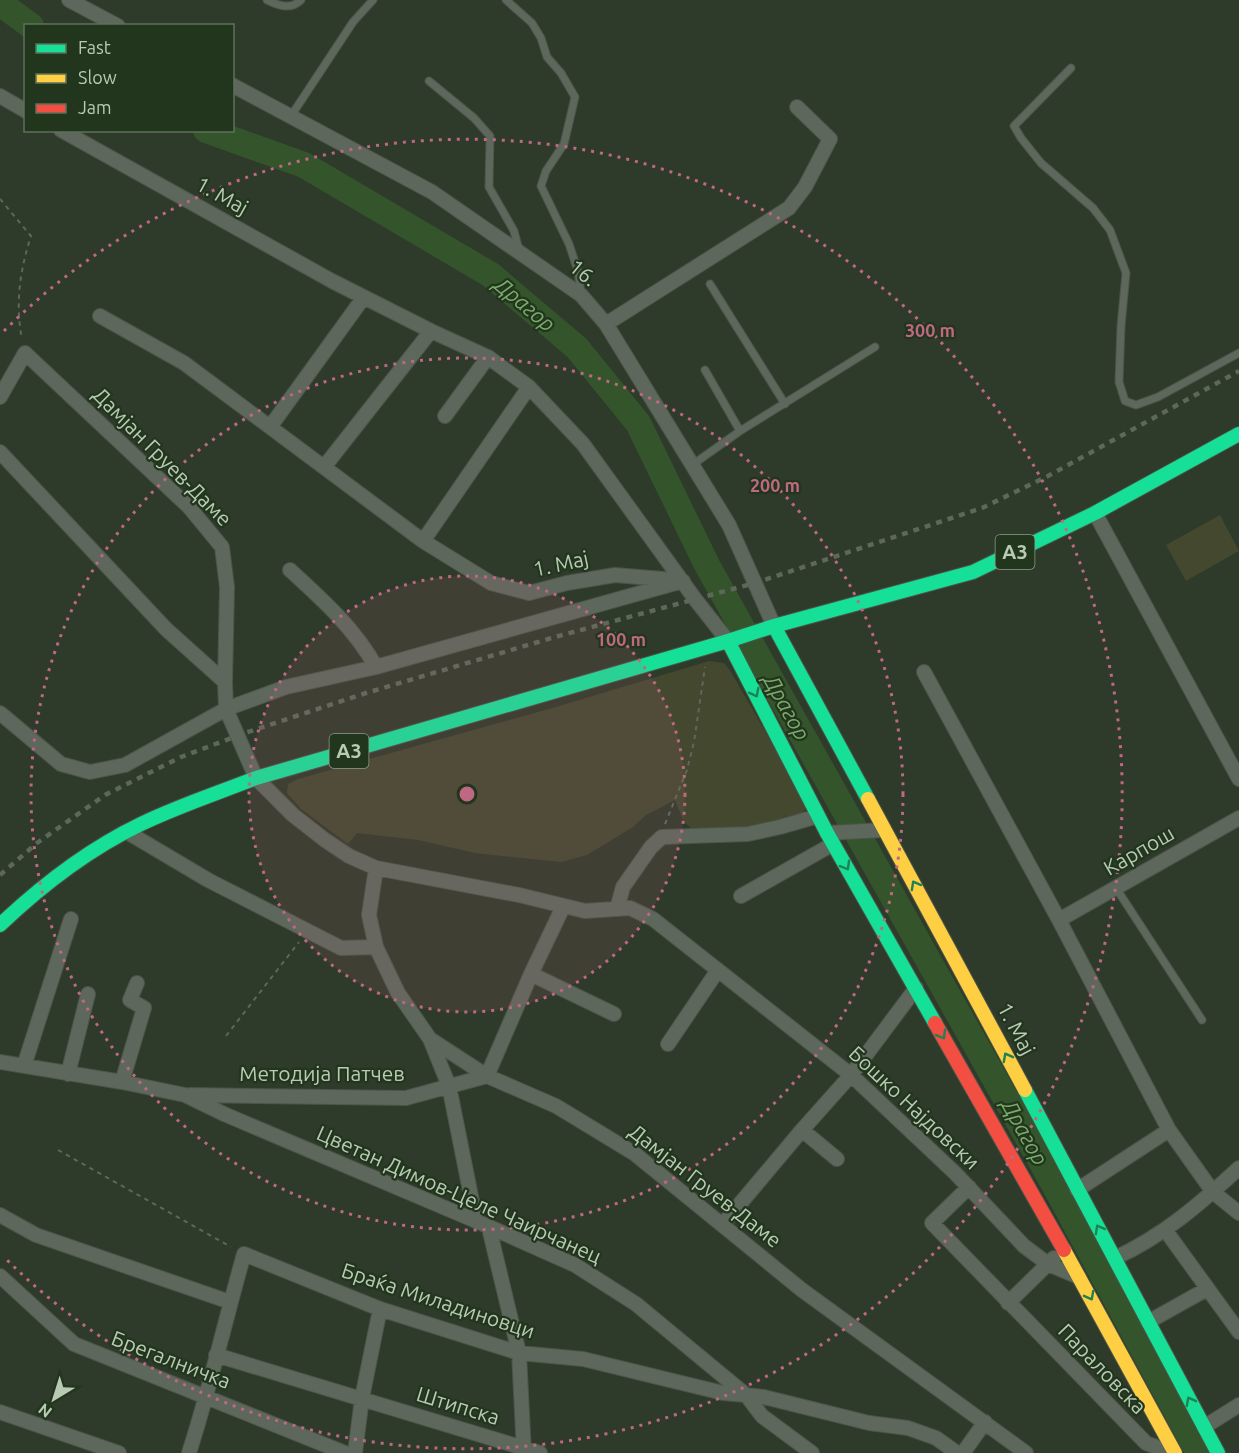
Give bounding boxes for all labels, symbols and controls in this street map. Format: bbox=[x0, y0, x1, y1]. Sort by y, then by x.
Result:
legend bbox=[24, 24, 234, 132]
text: Fast bbox=[78, 37, 111, 57]
text: Slow bbox=[78, 67, 117, 87]
text: Jam bbox=[78, 97, 112, 117]
street label: 1. Мај bbox=[192, 171, 253, 219]
street label: 16. bbox=[565, 254, 602, 291]
water label: Драгор bbox=[489, 270, 561, 336]
text: 300 m bbox=[905, 320, 955, 340]
street label: Дамјан Груев-Даме bbox=[88, 382, 237, 531]
text: 200 m bbox=[750, 475, 800, 495]
road number: A3 bbox=[996, 535, 1034, 569]
street label: 1. Мај bbox=[531, 545, 591, 581]
text: 100 m bbox=[596, 629, 646, 649]
water label: Драгор bbox=[758, 668, 816, 744]
one-way arrow bbox=[748, 687, 759, 697]
road number: A3 bbox=[330, 734, 368, 768]
centre of rings bbox=[457, 784, 477, 804]
street label: Карпош bbox=[1099, 820, 1178, 880]
one-way arrow bbox=[838, 859, 850, 870]
one-way arrow bbox=[911, 881, 922, 892]
street label: 1. Мај bbox=[993, 998, 1041, 1059]
one-way arrow bbox=[935, 1029, 946, 1039]
street label: Бошко Најдовски bbox=[845, 1041, 985, 1174]
one-way arrow bbox=[1003, 1053, 1014, 1063]
street label: Методија Патчев bbox=[239, 1061, 405, 1085]
water label: Драгор bbox=[996, 1093, 1054, 1169]
street label: Дамјан Груев-Даме bbox=[625, 1118, 786, 1252]
street label: Цветан Димов-Целе Чаирчанец bbox=[313, 1120, 605, 1268]
one-way arrow bbox=[1094, 1225, 1106, 1235]
street label: Браќа Миладиновци bbox=[339, 1257, 538, 1343]
one-way arrow bbox=[1083, 1290, 1094, 1300]
street label: Параловска bbox=[1054, 1318, 1152, 1418]
street label: Брегалничка bbox=[108, 1325, 234, 1393]
north arrow bbox=[24, 1369, 84, 1429]
street label: Штипска bbox=[414, 1381, 503, 1429]
one-way arrow bbox=[1186, 1397, 1197, 1408]
text: N bbox=[35, 1400, 55, 1422]

